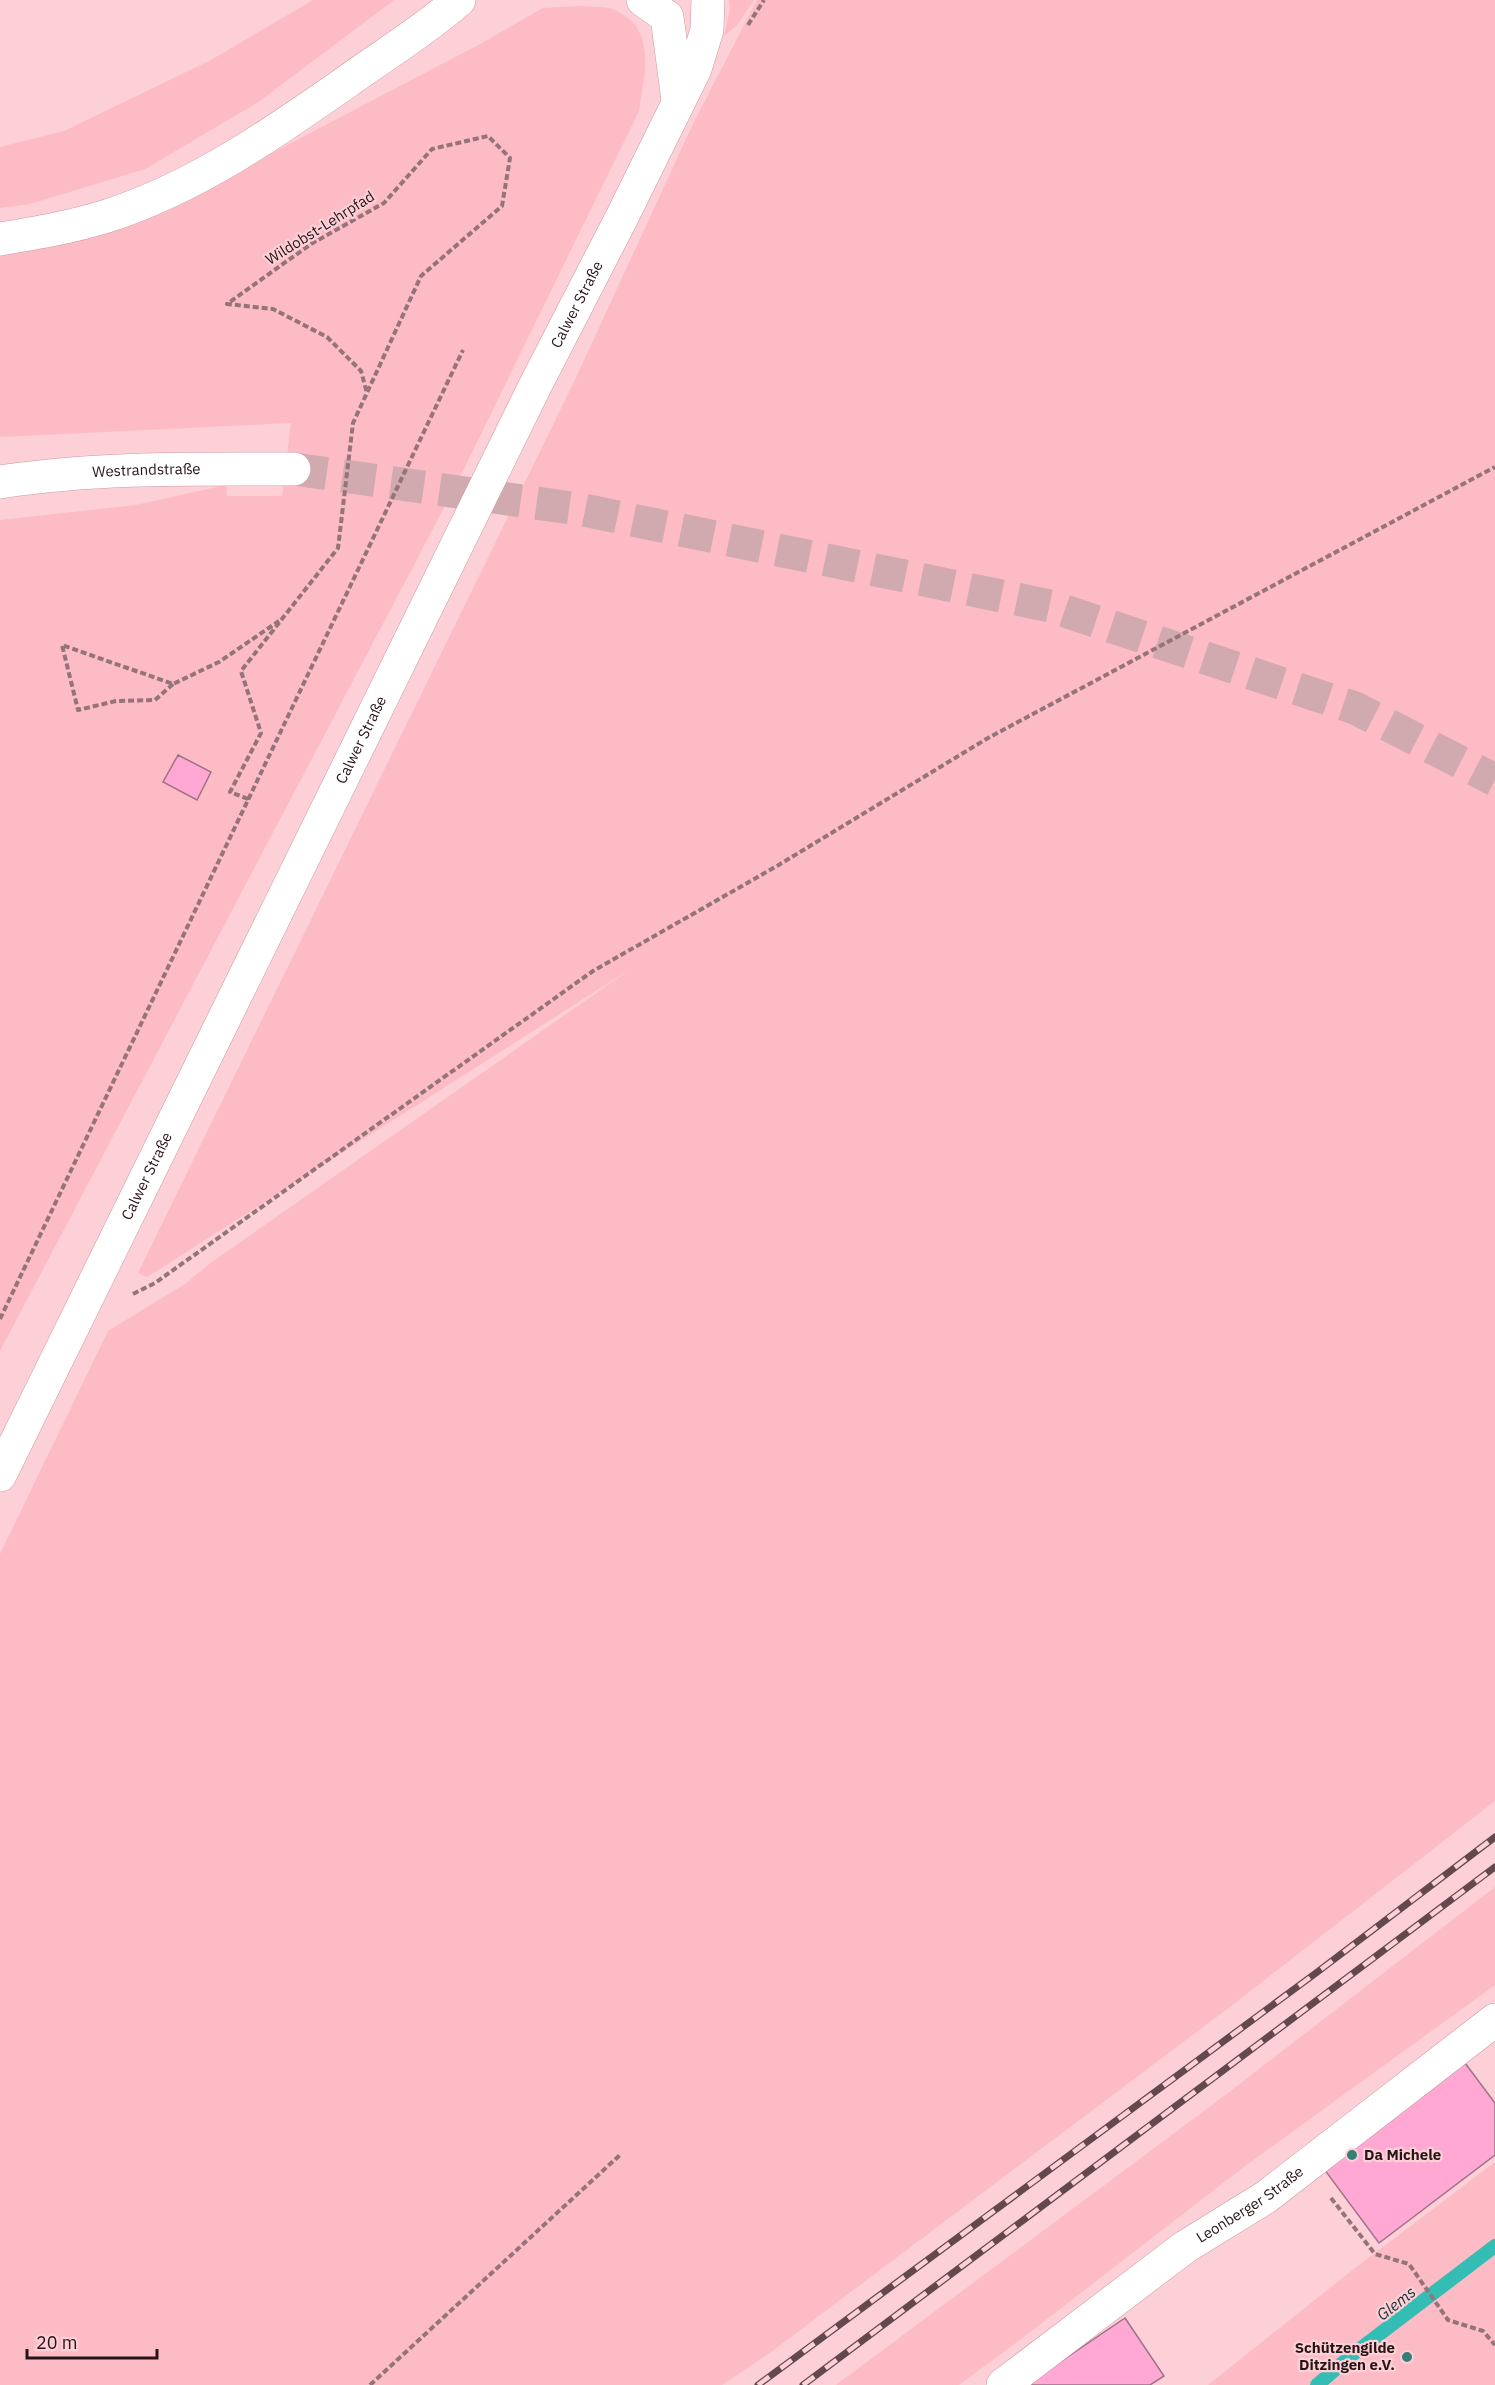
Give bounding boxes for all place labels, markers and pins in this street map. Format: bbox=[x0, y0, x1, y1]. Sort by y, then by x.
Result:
place label: Da Michele bbox=[1364, 2145, 1441, 2164]
marker: Da Michele bbox=[1345, 2148, 1359, 2162]
place label: Schützengilde Ditzingen e.V. bbox=[1295, 2338, 1395, 2374]
marker: Schützengilde Ditzingen e.V. bbox=[1400, 2350, 1414, 2364]

